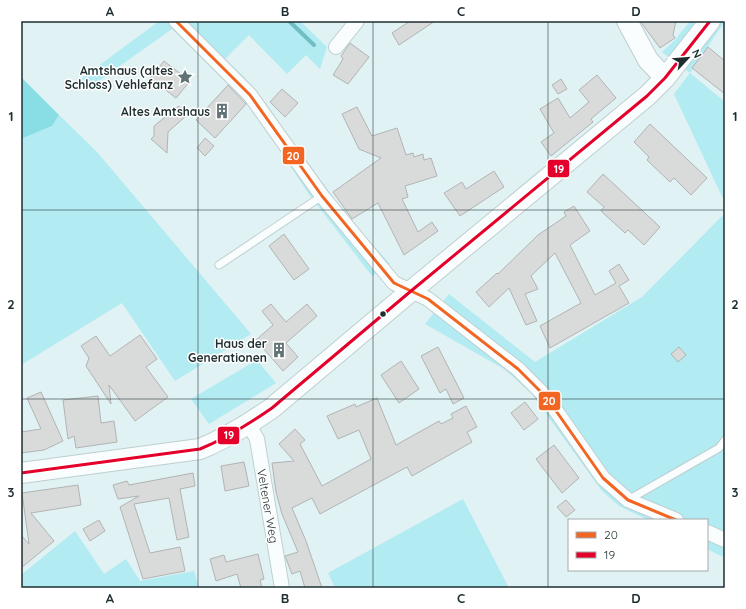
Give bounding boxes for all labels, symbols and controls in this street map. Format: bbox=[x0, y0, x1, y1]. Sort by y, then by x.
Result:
text: A bbox=[106, 3, 115, 19]
text: B bbox=[281, 3, 289, 19]
text: C bbox=[457, 3, 465, 19]
text: D bbox=[631, 3, 641, 19]
north arrow bbox=[668, 38, 708, 78]
text: N bbox=[689, 47, 705, 60]
place label: Amtshaus (altes Schloss) Vehlefanz bbox=[65, 63, 173, 92]
place icon: Amtshaus (altes Schloss) Vehlefanz bbox=[176, 68, 194, 86]
building icon: Altes Amtshaus bbox=[213, 102, 231, 120]
place label: Altes Amtshaus bbox=[121, 104, 210, 119]
text: 1 bbox=[8, 108, 14, 124]
text: 1 bbox=[732, 108, 738, 124]
line badge: 20 bbox=[282, 146, 305, 165]
text: 20 bbox=[286, 149, 300, 163]
line badge: 19 bbox=[547, 159, 570, 178]
text: 19 bbox=[554, 162, 564, 176]
text: 2 bbox=[7, 296, 15, 312]
text: 2 bbox=[731, 296, 739, 312]
unlabelled marker bbox=[378, 309, 388, 319]
place label: Haus der Generationen bbox=[188, 336, 267, 365]
building icon: Haus der Generationen bbox=[270, 341, 288, 359]
line badge: 20 bbox=[538, 391, 561, 411]
text: 20 bbox=[542, 394, 556, 408]
line badge: 19 bbox=[217, 426, 240, 445]
text: 19 bbox=[224, 428, 234, 442]
street label: Veltener Weg bbox=[254, 468, 282, 544]
text: 3 bbox=[8, 484, 15, 500]
text: 3 bbox=[732, 484, 739, 500]
legend bbox=[568, 519, 708, 571]
text: 20 bbox=[604, 527, 618, 542]
text: 19 bbox=[604, 547, 615, 562]
text: A bbox=[106, 590, 115, 606]
text: B bbox=[281, 590, 289, 606]
text: C bbox=[457, 590, 465, 606]
text: D bbox=[631, 590, 641, 606]

